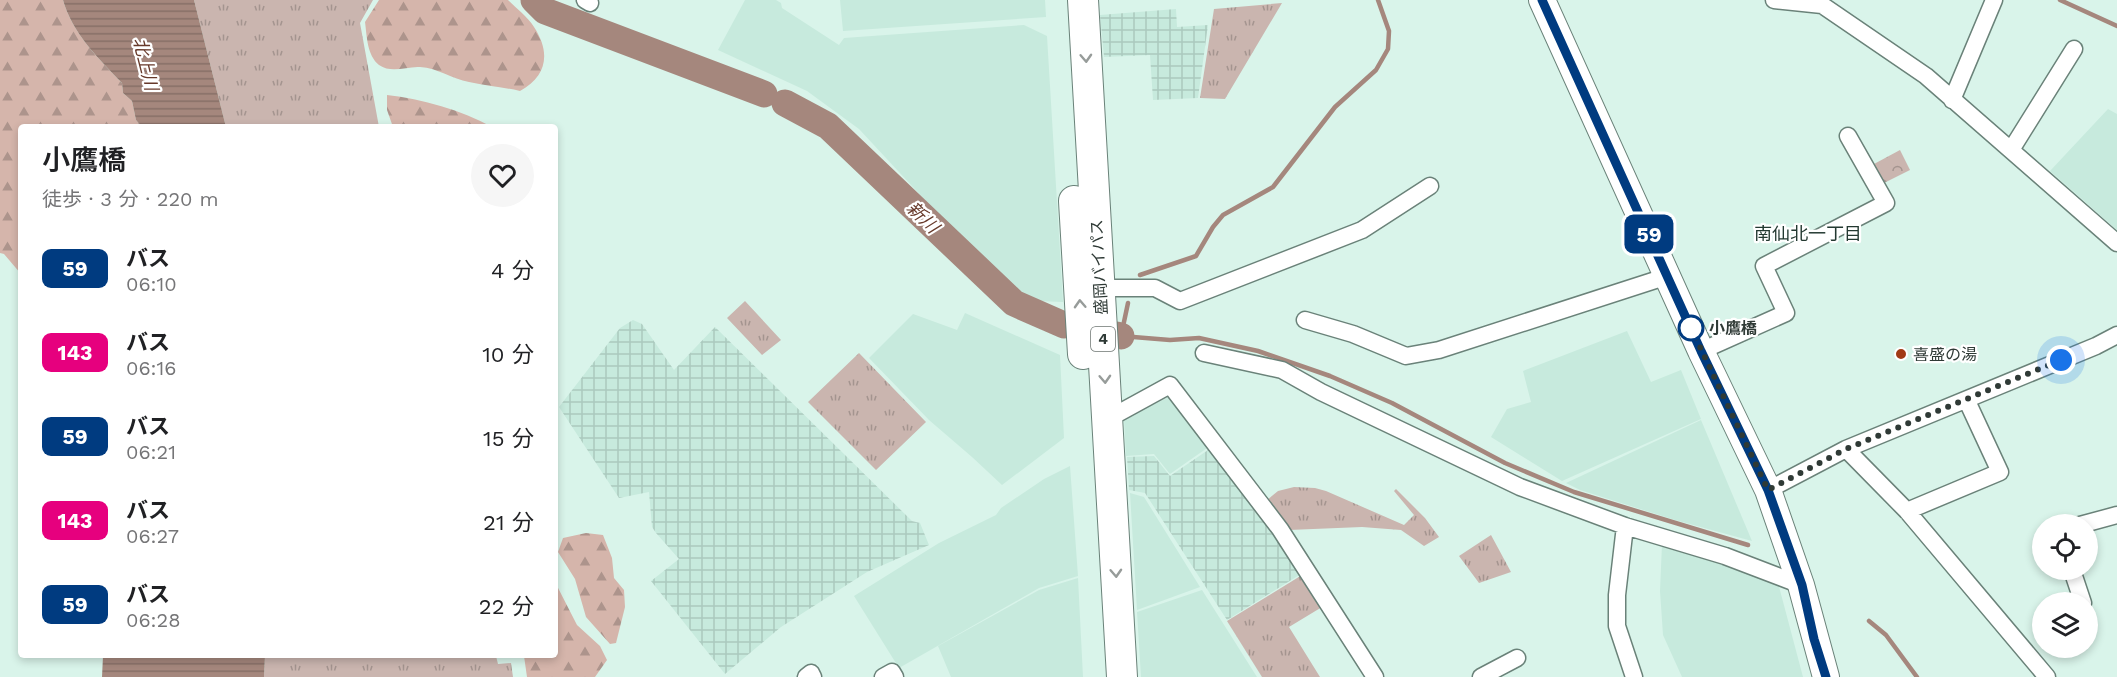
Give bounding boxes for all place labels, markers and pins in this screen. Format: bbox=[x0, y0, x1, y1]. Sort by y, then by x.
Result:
marker: 小鷹橋 bbox=[1678, 315, 1704, 341]
place label: 小鷹橋 bbox=[1709, 319, 1757, 338]
place label: 喜盛の湯 bbox=[1913, 345, 1977, 364]
marker: 喜盛の湯 bbox=[1894, 347, 1908, 361]

